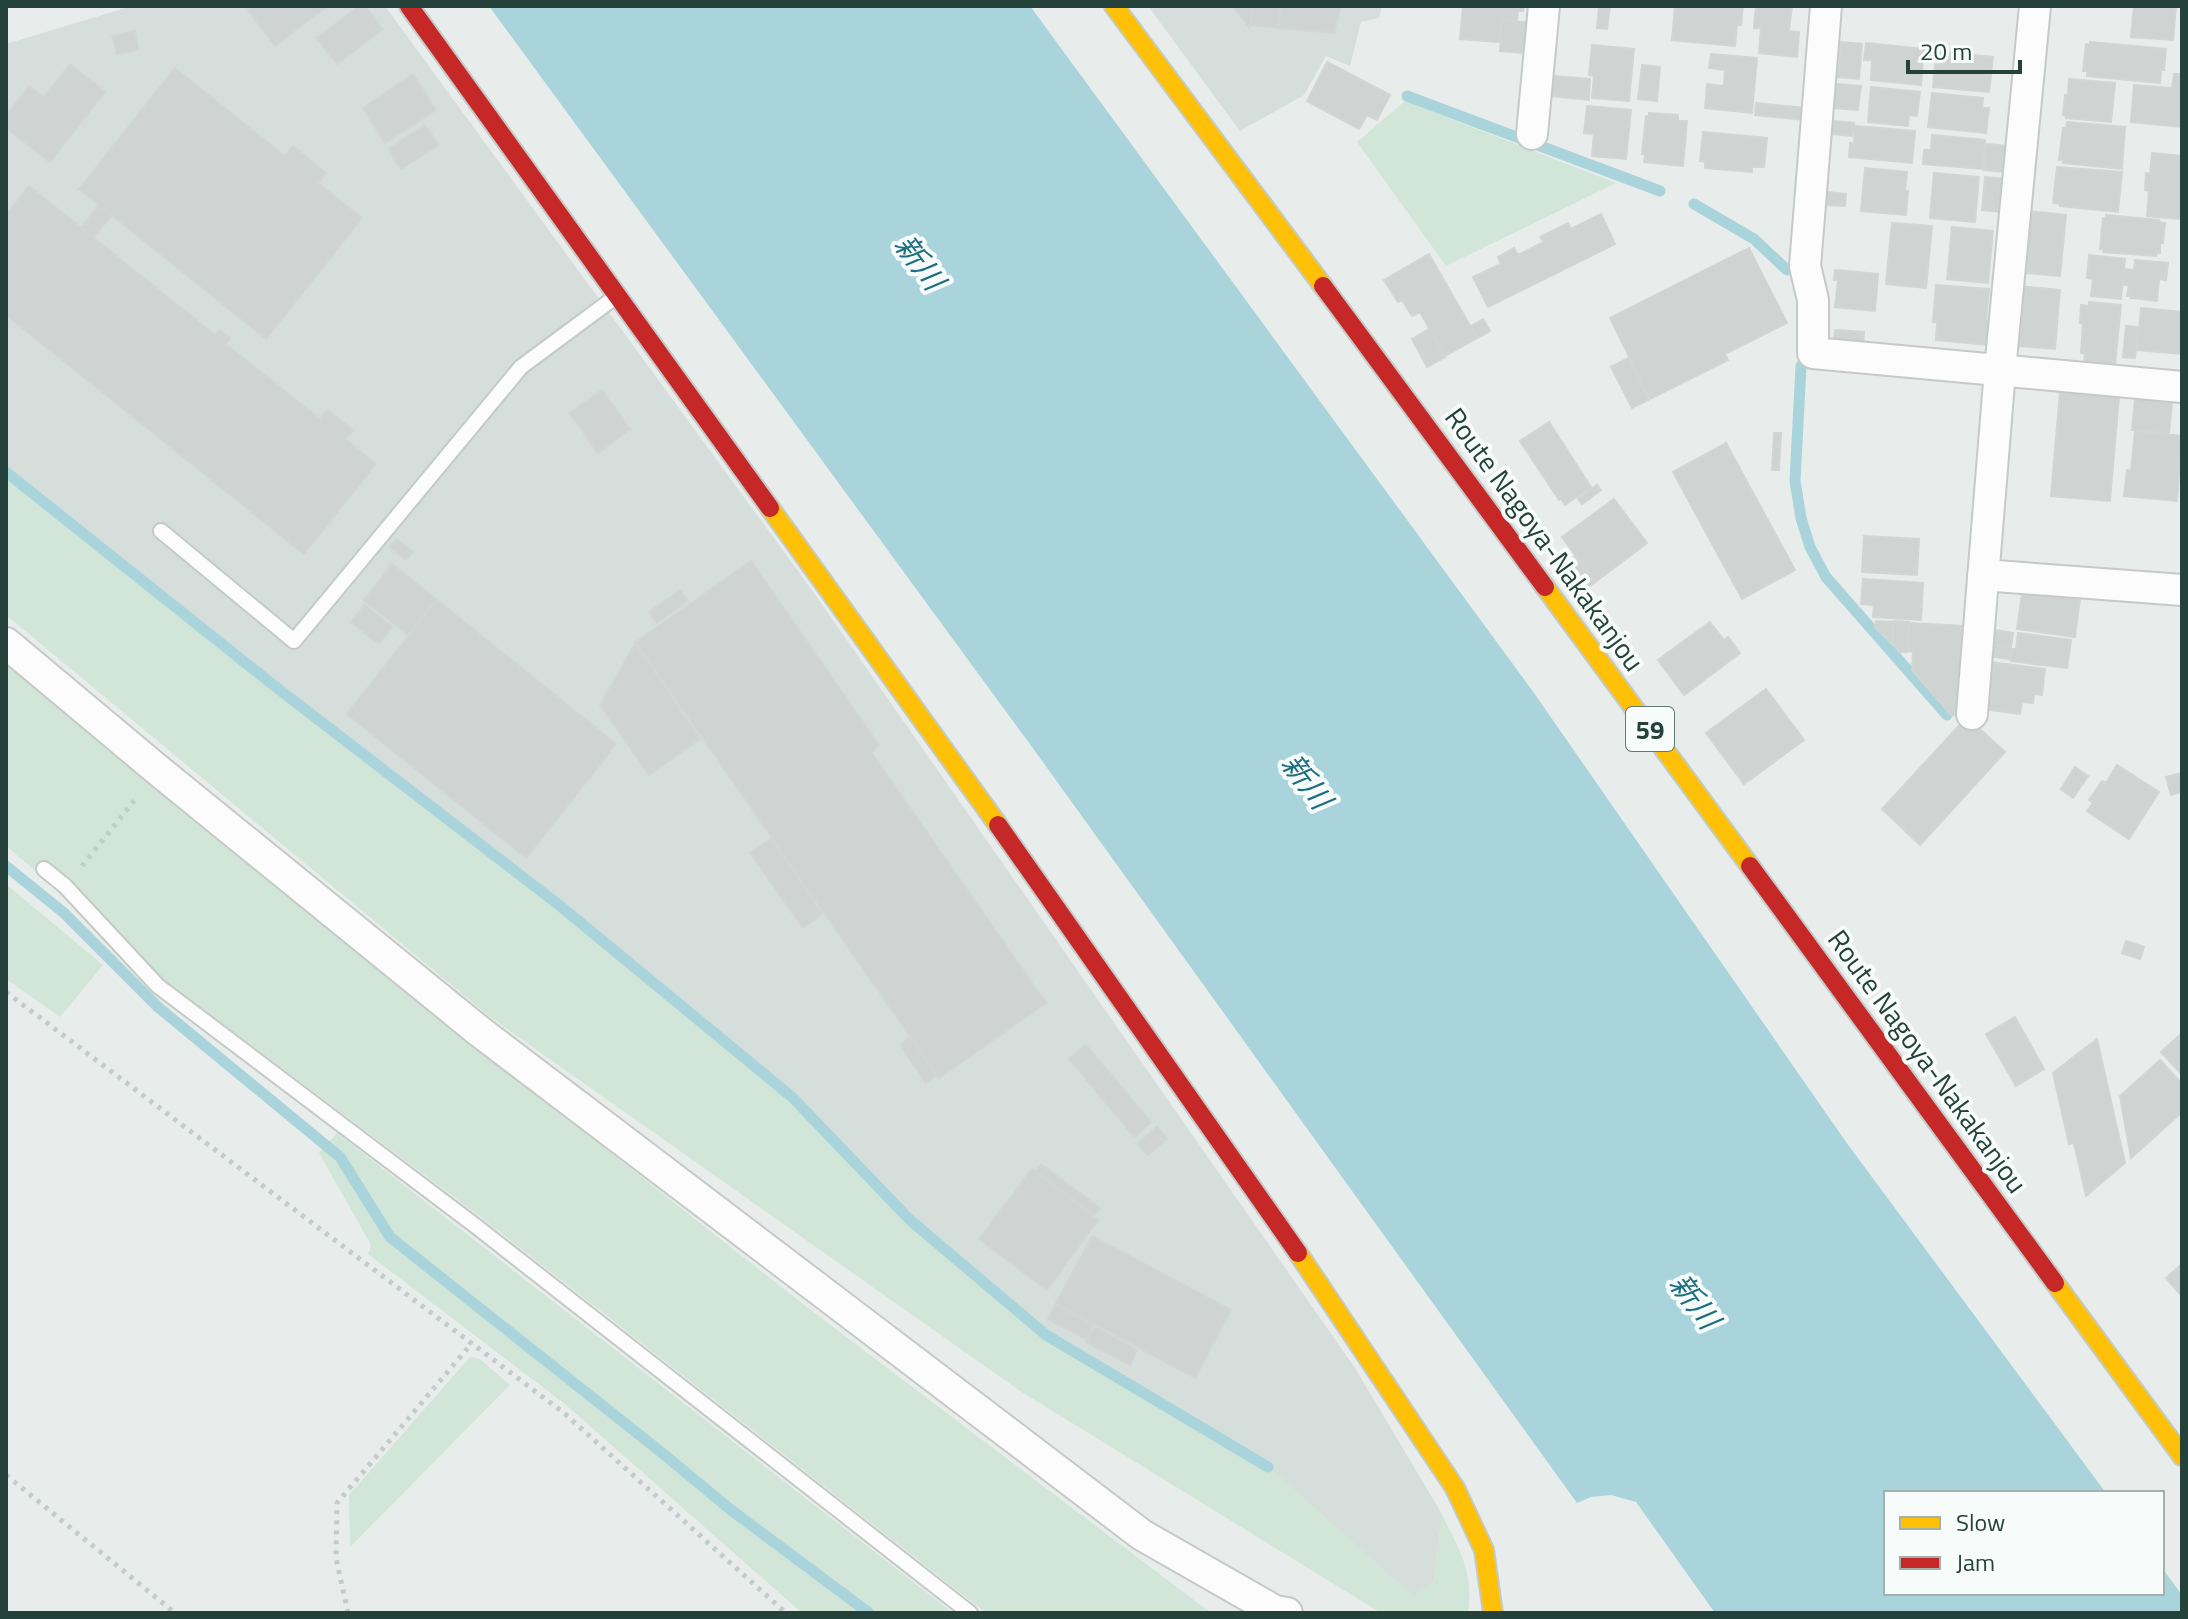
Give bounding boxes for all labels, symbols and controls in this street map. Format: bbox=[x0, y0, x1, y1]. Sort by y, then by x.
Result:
scale bar bbox=[1908, 24, 2020, 74]
text: 20 m bbox=[1920, 33, 1972, 69]
water label: 新川 bbox=[884, 224, 958, 302]
street label: Route Nagoya-Nakakanjou bbox=[1435, 398, 1655, 680]
road number: 59 bbox=[1626, 707, 1674, 751]
water label: 新川 bbox=[1271, 743, 1345, 821]
street label: Route Nagoya-Nakakanjou bbox=[1818, 920, 2038, 1202]
water label: 新川 bbox=[1659, 1263, 1733, 1341]
legend bbox=[1884, 1491, 2164, 1595]
text: Slow bbox=[1956, 1504, 2005, 1540]
text: Jam bbox=[1956, 1544, 1995, 1580]

